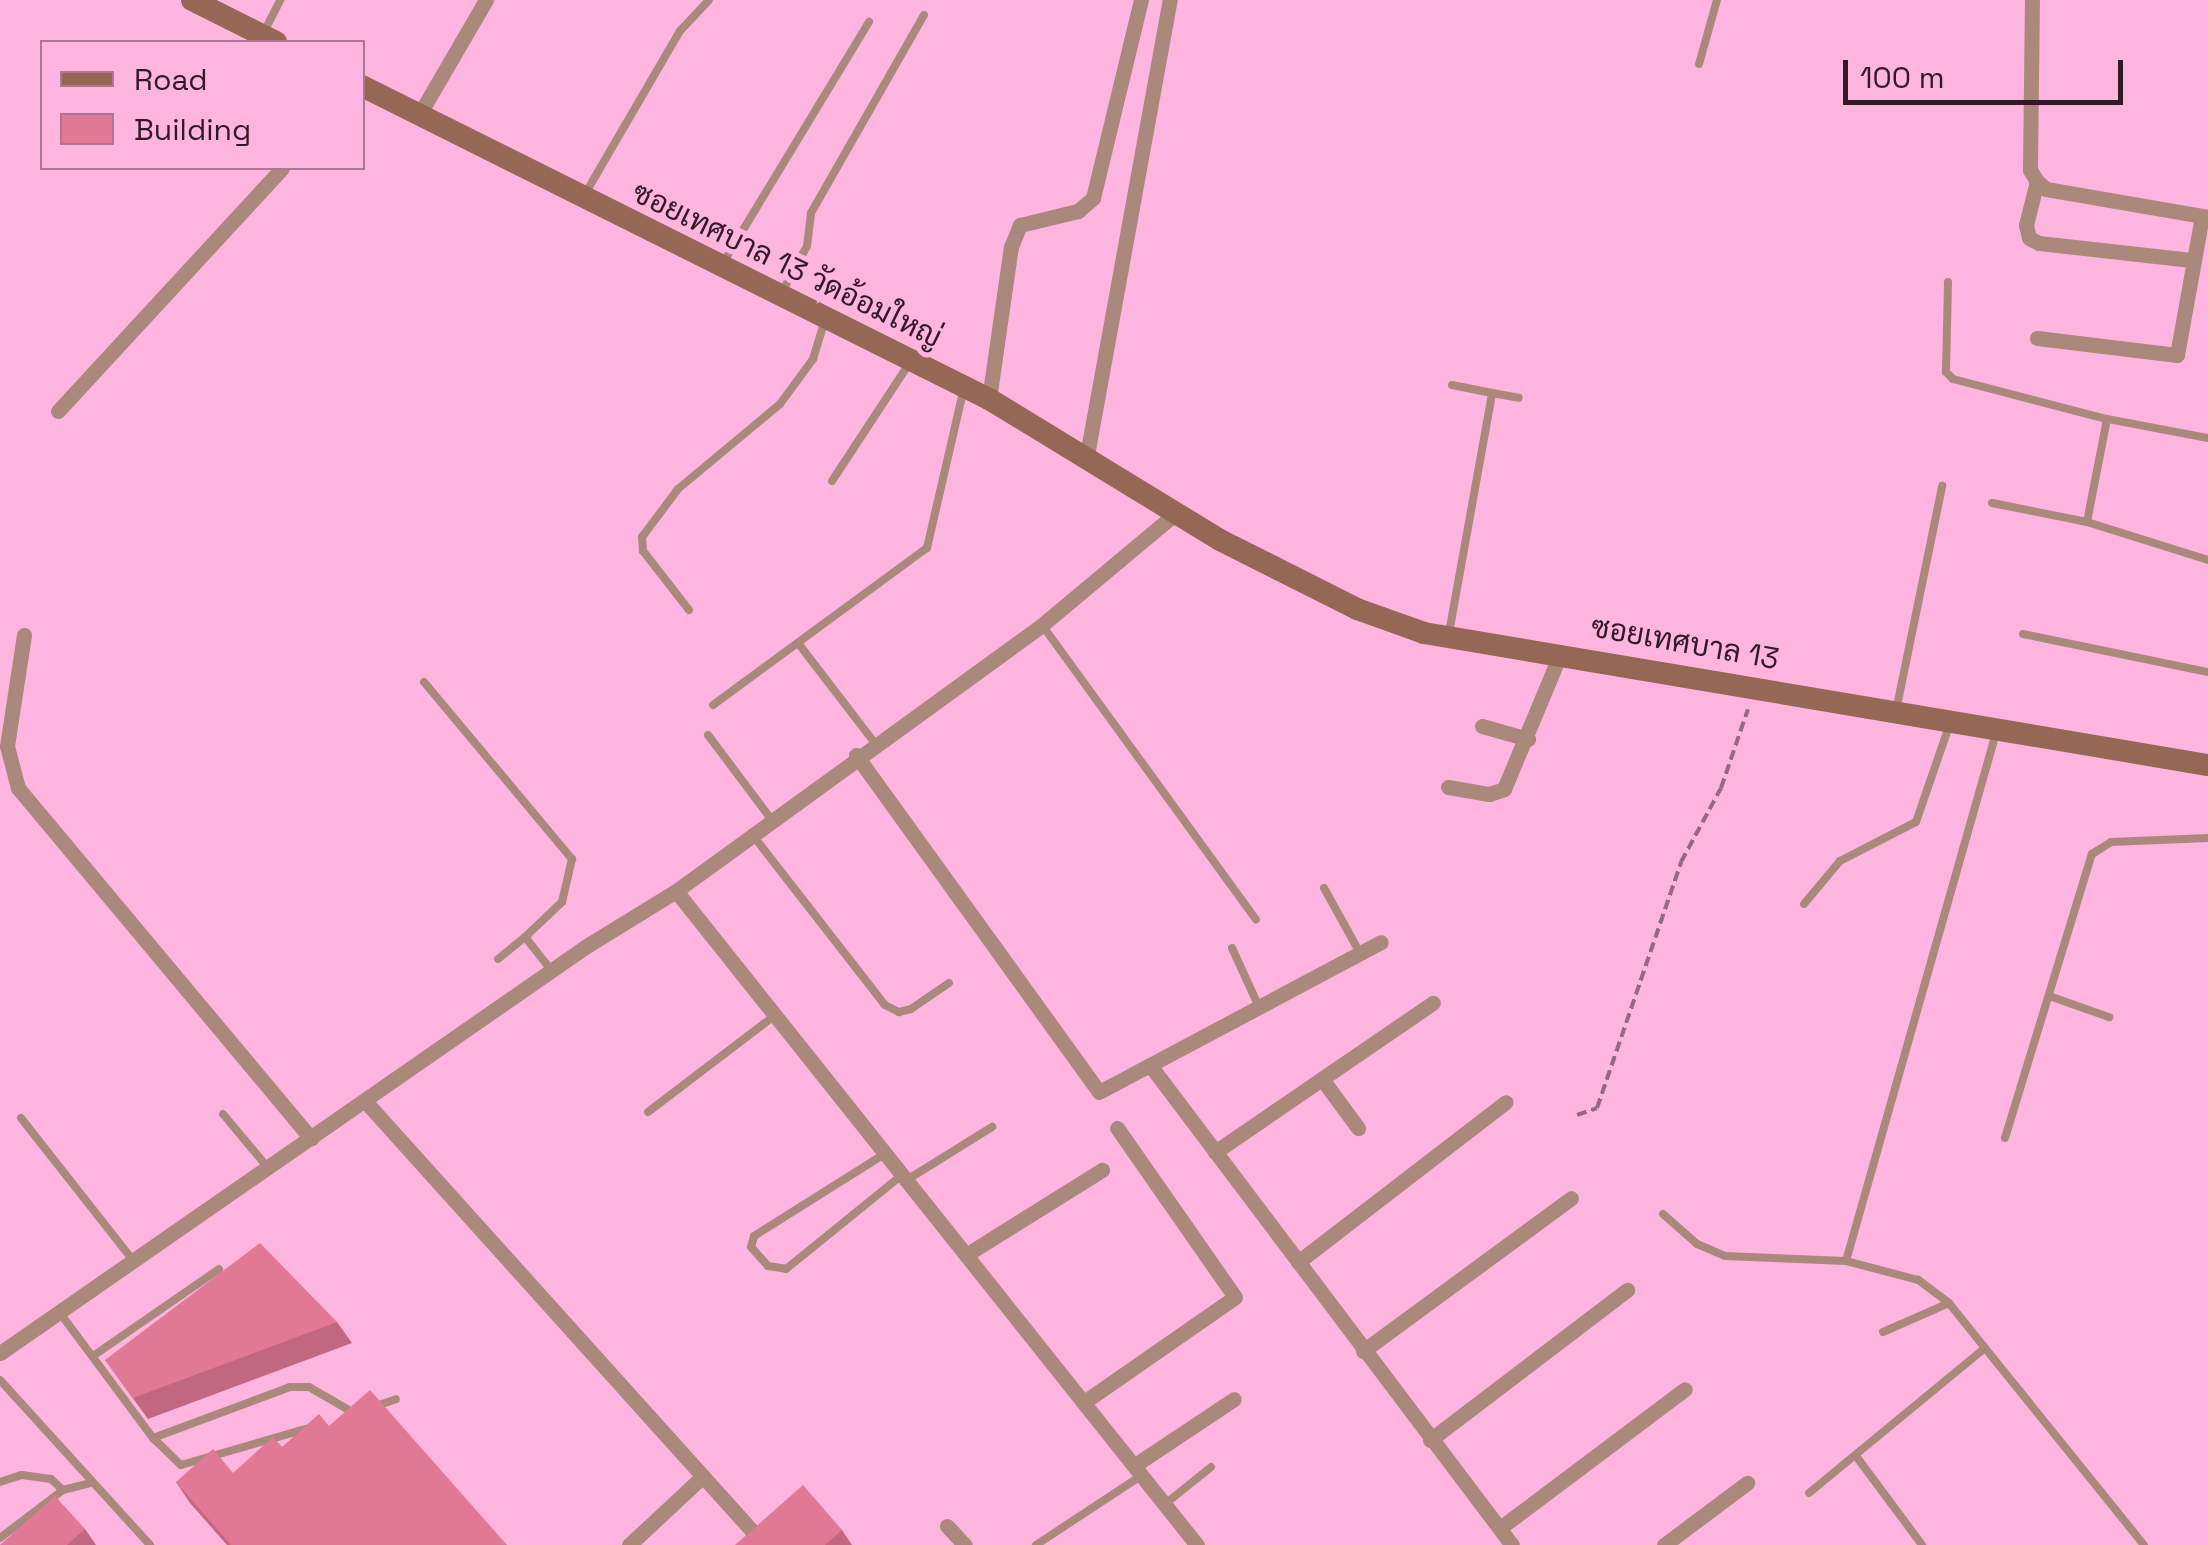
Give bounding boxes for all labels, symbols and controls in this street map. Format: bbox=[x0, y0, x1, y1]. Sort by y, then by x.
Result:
legend bbox=[40, 40, 365, 170]
scale bar bbox=[1848, 40, 2128, 102]
text: 100 m bbox=[1860, 58, 1945, 97]
text: Road bbox=[134, 60, 208, 99]
text: Building bbox=[134, 110, 251, 149]
street label: ซอยเทศบาล 13 วัดอ้อมใหญ่ bbox=[626, 174, 948, 356]
street label: ซอยเทศบาล 13 bbox=[1588, 609, 1782, 677]

